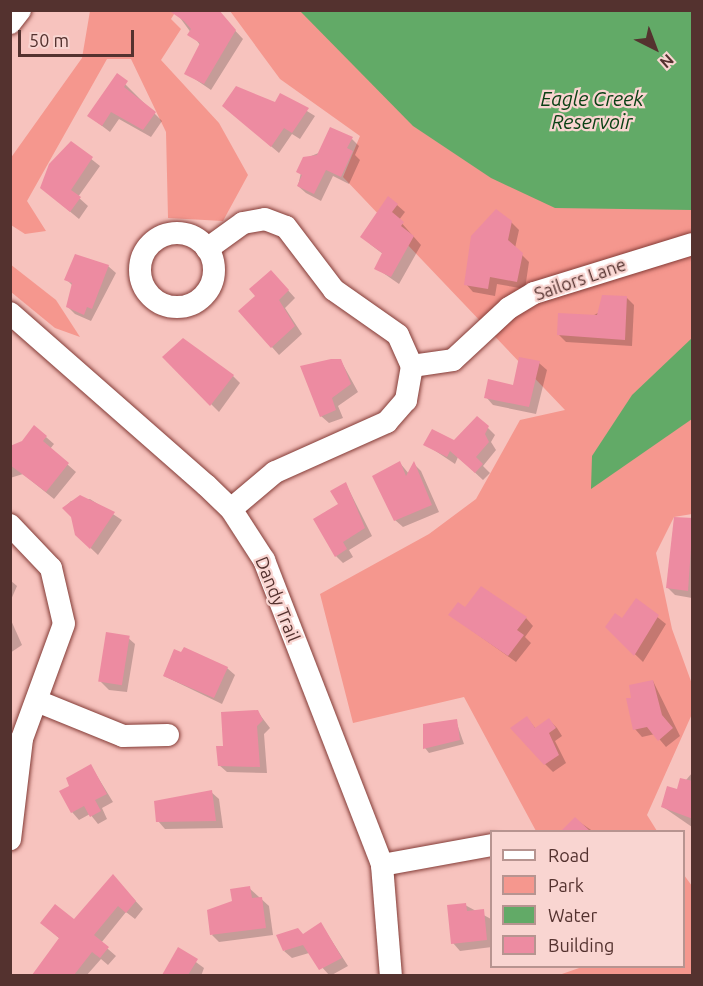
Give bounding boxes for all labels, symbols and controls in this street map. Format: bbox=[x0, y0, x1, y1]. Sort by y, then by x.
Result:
scale bar bbox=[21, 18, 136, 56]
north arrow bbox=[625, 18, 685, 78]
text: 50 m bbox=[29, 30, 69, 50]
text: N bbox=[657, 51, 678, 72]
water label: Eagle Creek Reservoir bbox=[540, 87, 644, 134]
street label: Sailors Lane bbox=[531, 253, 629, 305]
street label: Dandy Trail bbox=[251, 553, 305, 645]
legend bbox=[490, 830, 685, 968]
text: Road bbox=[548, 845, 590, 865]
text: Park bbox=[548, 875, 584, 895]
text: Water bbox=[548, 905, 597, 925]
text: Building bbox=[548, 935, 614, 955]

